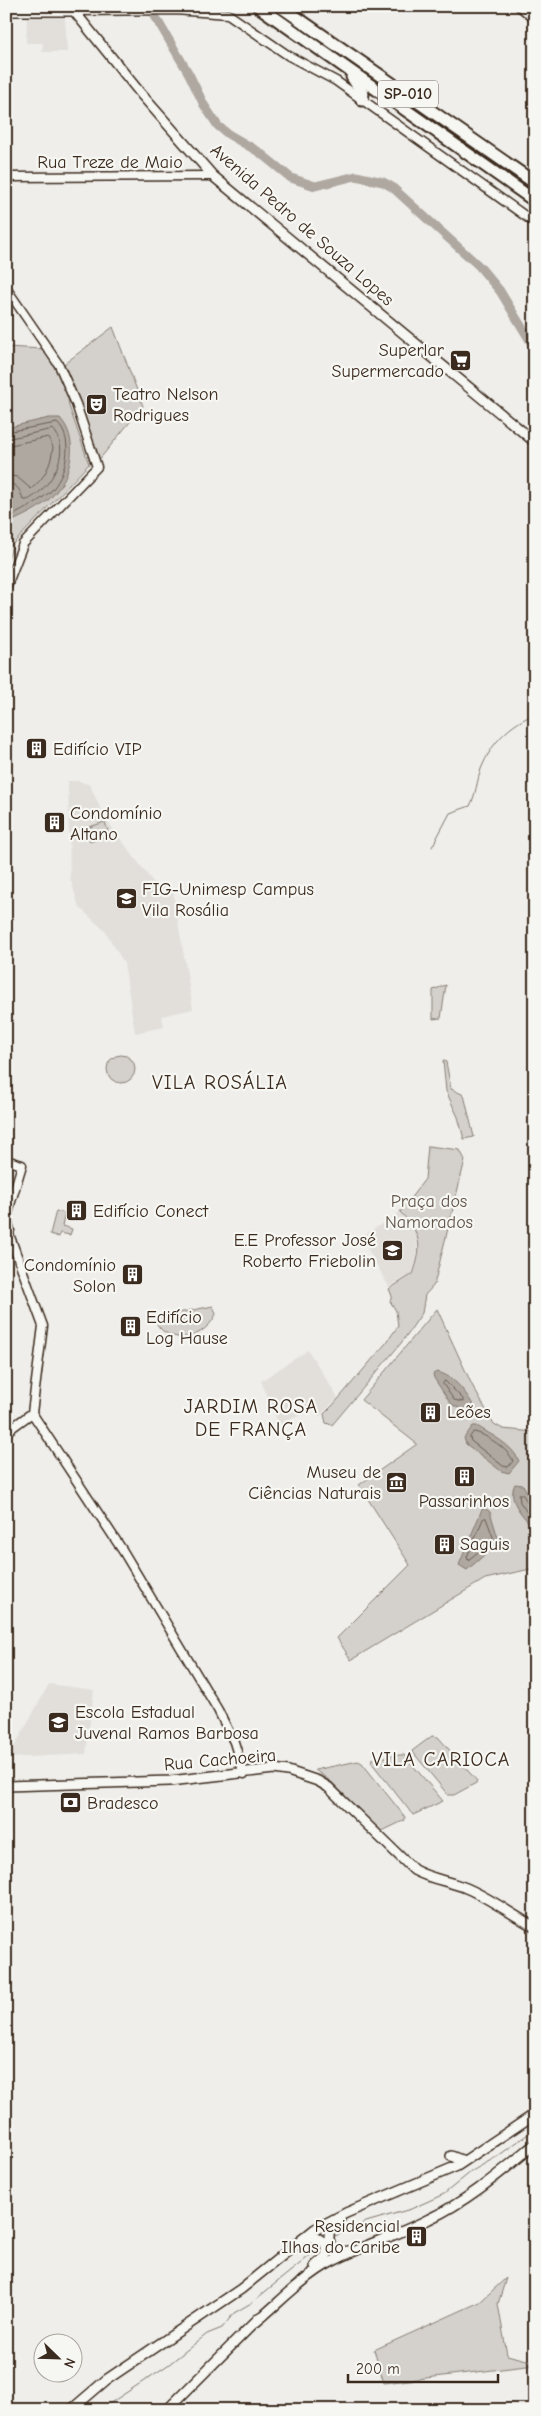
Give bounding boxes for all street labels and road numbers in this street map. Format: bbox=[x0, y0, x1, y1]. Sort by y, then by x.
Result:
road number: SP-010 bbox=[378, 80, 438, 108]
street label: Avenida Pedro de Souza Lopes bbox=[206, 140, 398, 310]
street label: Rua Treze de Maio bbox=[37, 152, 183, 173]
street label: Rua Cachoeira bbox=[163, 1745, 277, 1775]

